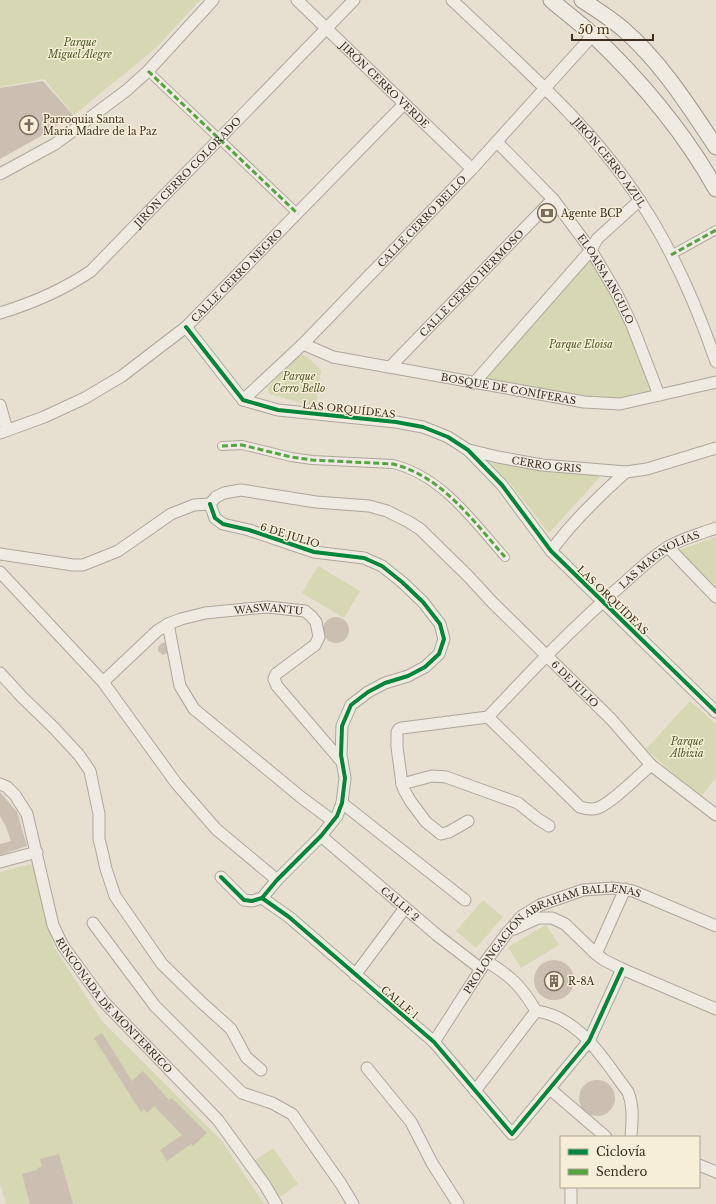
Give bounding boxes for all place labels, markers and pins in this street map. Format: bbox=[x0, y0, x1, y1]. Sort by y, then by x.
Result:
place label: Parroquia Santa María Madre de la Paz bbox=[43, 113, 158, 138]
church icon: Parroquia Santa María Madre de la Paz bbox=[18, 114, 40, 136]
bank icon: Agente BCP bbox=[536, 202, 558, 224]
place label: Agente BCP bbox=[560, 207, 622, 220]
building icon: R-8A bbox=[543, 970, 565, 992]
place label: R-8A bbox=[568, 975, 595, 988]

